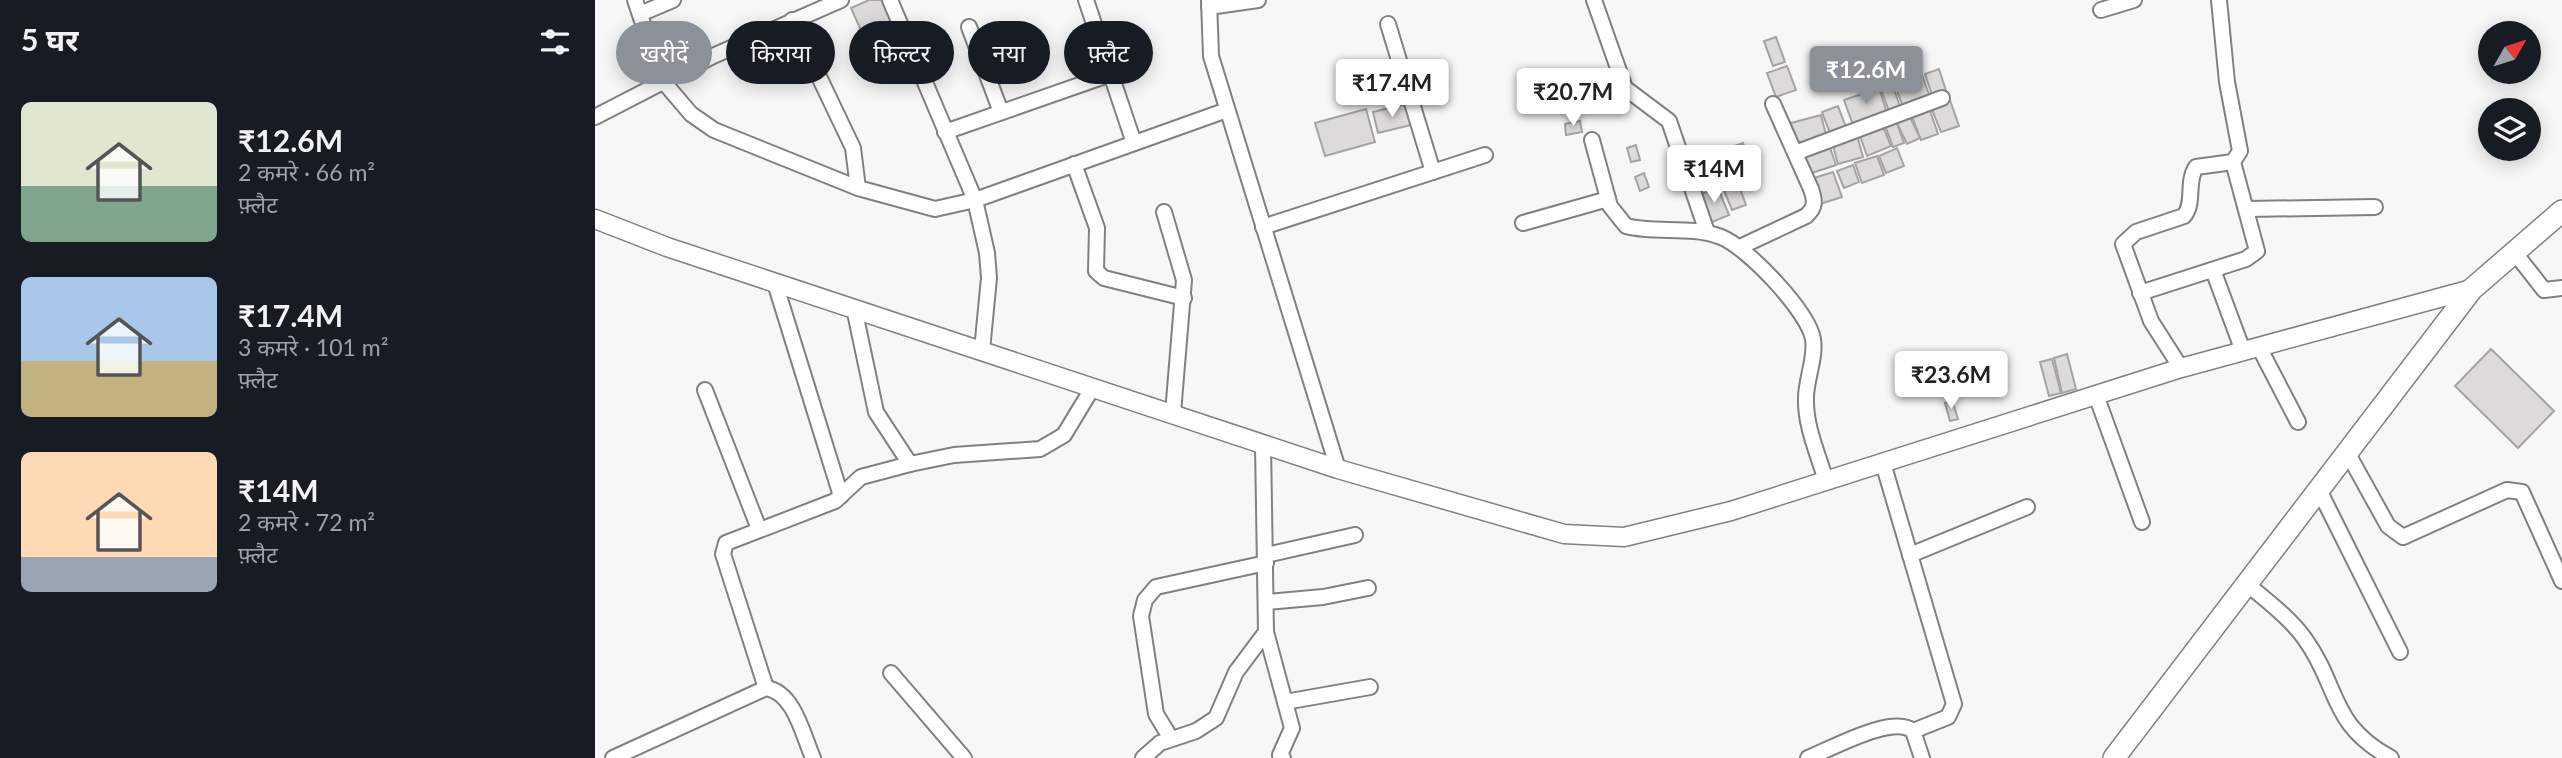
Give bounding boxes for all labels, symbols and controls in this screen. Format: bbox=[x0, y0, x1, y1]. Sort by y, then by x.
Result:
text: 5 घर bbox=[21, 21, 78, 57]
chip: खरीदें bbox=[616, 21, 712, 84]
chip: किराया bbox=[726, 21, 835, 84]
chip: फ़िल्टर bbox=[849, 21, 954, 84]
chip: नया bbox=[968, 21, 1050, 84]
chip: फ़्लैट bbox=[1064, 21, 1153, 84]
north arrow bbox=[2478, 21, 2541, 84]
map controls bbox=[2478, 21, 2541, 161]
icon: filters bbox=[536, 23, 574, 61]
pin: ₹12.6M bbox=[1809, 46, 1923, 106]
text: ₹12.6M bbox=[1826, 55, 1906, 83]
pin: ₹17.4M bbox=[1335, 60, 1449, 119]
text: ₹17.4M bbox=[1352, 68, 1432, 96]
pin: ₹20.7M bbox=[1516, 68, 1630, 128]
text: ₹20.7M bbox=[1533, 77, 1613, 105]
button: layers bbox=[2478, 98, 2541, 161]
text: ₹12.6M bbox=[238, 122, 343, 158]
icon: home bbox=[77, 130, 161, 214]
pin: ₹14M bbox=[1673, 146, 1755, 205]
text: ₹14M bbox=[1683, 154, 1745, 182]
text: 2 कमरे · 66 m² bbox=[238, 158, 375, 186]
text: फ़्लैट bbox=[238, 190, 278, 218]
text: ₹17.4M bbox=[238, 297, 343, 333]
icon: home bbox=[77, 305, 161, 389]
text: 3 कमरे · 101 m² bbox=[238, 333, 388, 361]
pin: ₹23.6M bbox=[1894, 352, 2008, 411]
text: ₹23.6M bbox=[1911, 360, 1991, 388]
text: फ़्लैट bbox=[238, 365, 278, 393]
text: ₹14M bbox=[238, 472, 319, 508]
icon: home bbox=[77, 480, 161, 564]
text: 2 कमरे · 72 m² bbox=[238, 508, 375, 536]
text: फ़्लैट bbox=[238, 540, 278, 568]

